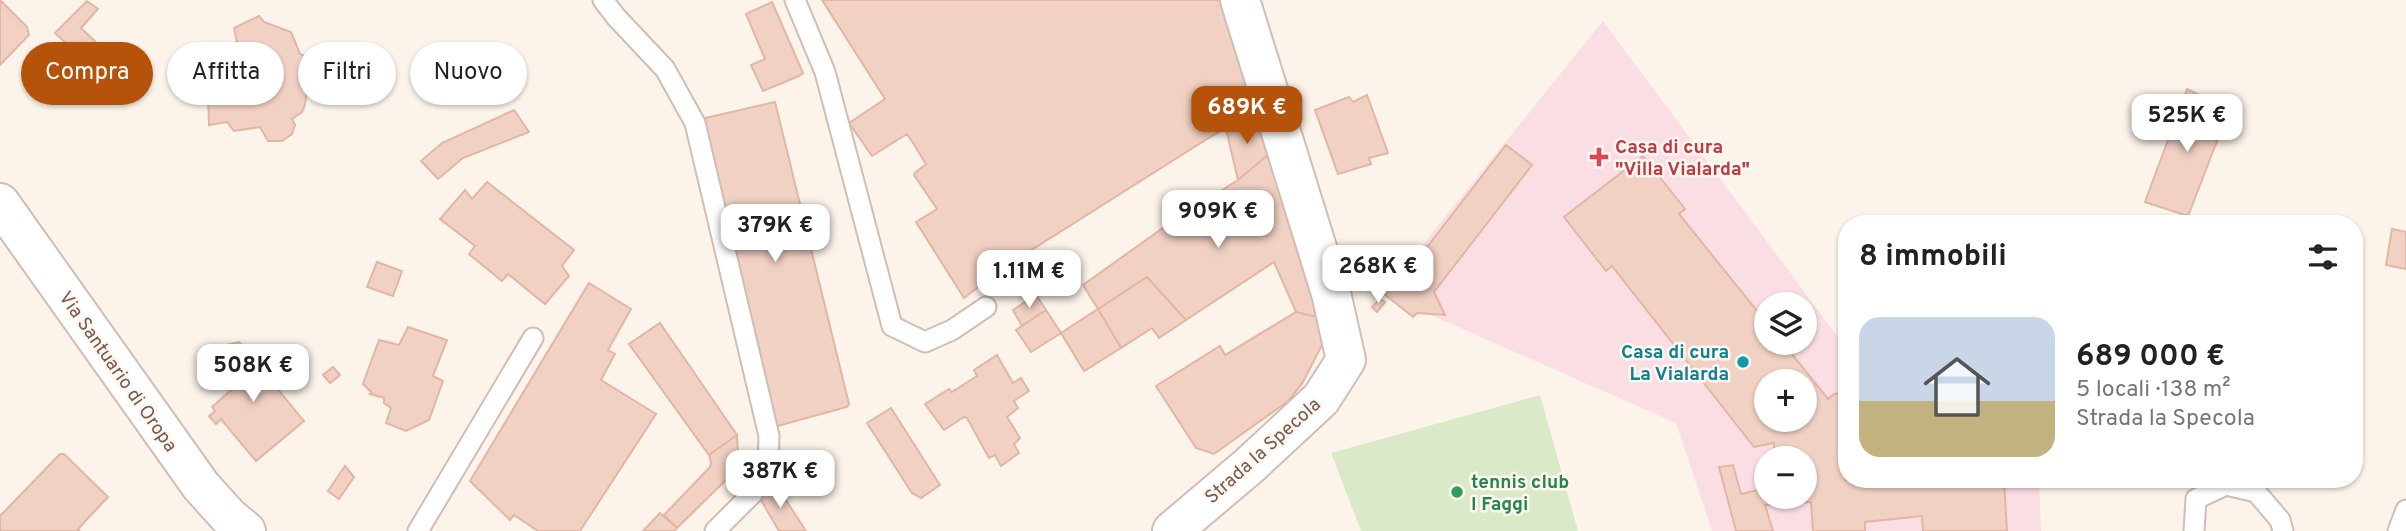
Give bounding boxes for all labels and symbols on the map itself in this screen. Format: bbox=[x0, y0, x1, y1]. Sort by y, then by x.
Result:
pin: 689K € bbox=[1190, 86, 1304, 146]
pin: 525K € bbox=[2130, 94, 2244, 154]
place label: Casa di cura "Villa Vialarda" bbox=[1615, 136, 1750, 182]
marker: Casa di cura "Villa Vialarda" bbox=[1589, 147, 1609, 167]
pin: 909K € bbox=[1161, 190, 1275, 250]
pin: 379K € bbox=[718, 204, 832, 264]
pin: 268K € bbox=[1321, 246, 1435, 305]
pin: 1.11M € bbox=[964, 250, 1094, 310]
street label: Via Santuario di Oropa bbox=[53, 287, 182, 457]
place label: Casa di cura La Vialarda bbox=[1621, 341, 1729, 387]
pin: 508K € bbox=[196, 344, 310, 404]
marker: Casa di cura La Vialarda bbox=[1735, 354, 1751, 370]
street label: Strada la Specola bbox=[1200, 393, 1326, 510]
pin: 387K € bbox=[723, 450, 837, 510]
place label: tennis club I Faggi bbox=[1471, 471, 1569, 517]
marker: tennis club I Faggi bbox=[1449, 484, 1465, 500]

